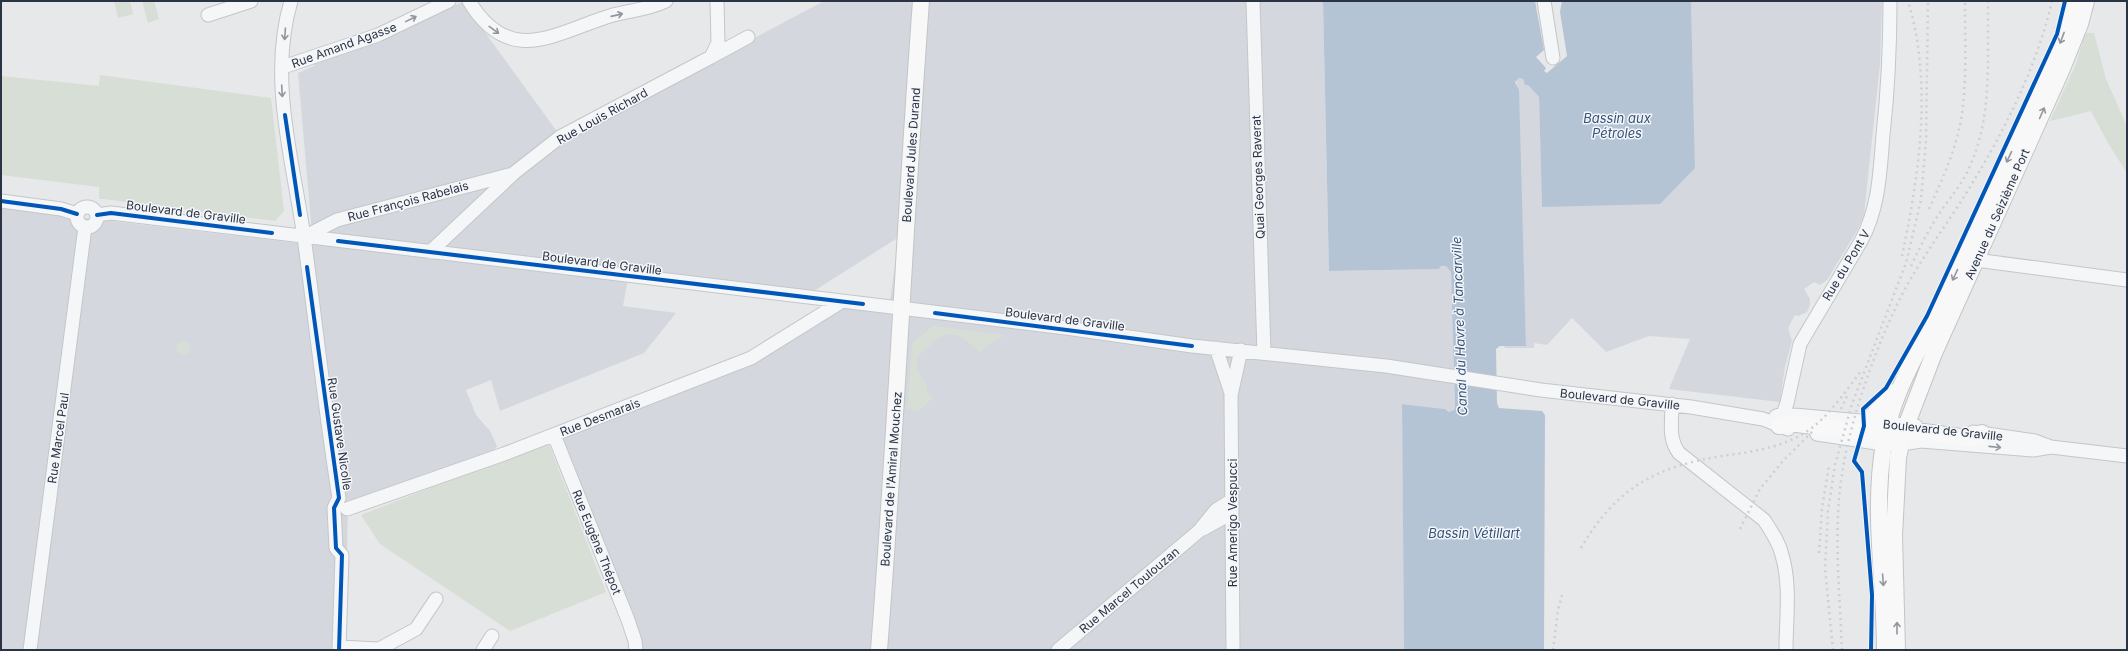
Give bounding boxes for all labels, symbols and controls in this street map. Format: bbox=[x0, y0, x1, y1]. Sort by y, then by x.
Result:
one-way arrow bbox=[611, 10, 624, 18]
one-way arrow bbox=[404, 15, 416, 22]
street label: Rue Amand Agasse bbox=[289, 19, 399, 71]
one-way arrow bbox=[488, 26, 499, 34]
one-way arrow bbox=[281, 27, 288, 40]
one-way arrow bbox=[2058, 32, 2066, 44]
one-way arrow bbox=[279, 84, 286, 97]
street label: Rue Louis Richard bbox=[554, 85, 650, 147]
street label: Boulevard Jules Durand bbox=[899, 87, 923, 223]
one-way arrow bbox=[2039, 108, 2047, 120]
water label: Bassin aux Pétroles bbox=[1583, 110, 1652, 141]
street label: Quai Georges Raverat bbox=[1248, 115, 1268, 239]
street label: Avenue du Seizième Port bbox=[1961, 146, 2033, 282]
one-way arrow bbox=[2005, 150, 2012, 162]
street label: Rue François Rabelais bbox=[346, 178, 470, 224]
street label: Boulevard de Graville bbox=[125, 197, 247, 227]
street label: Rue du Pont V bbox=[1819, 227, 1873, 303]
water label: Canal du Havre à Tancarville bbox=[1448, 236, 1470, 416]
street label: Boulevard de Graville bbox=[541, 248, 663, 278]
one-way arrow bbox=[1951, 268, 1958, 280]
street label: Boulevard de Graville bbox=[1004, 304, 1126, 334]
street label: Rue Gustave Nicolle bbox=[325, 377, 355, 491]
street label: Boulevard de Graville bbox=[1559, 385, 1681, 413]
street label: Boulevard de l'Amiral Mouchez bbox=[877, 391, 905, 567]
street label: Rue Marcel Paul bbox=[44, 392, 72, 484]
street label: Rue Desmarais bbox=[558, 395, 642, 439]
street label: Boulevard de Graville bbox=[1882, 416, 2004, 444]
one-way arrow bbox=[1988, 444, 2001, 451]
street label: Rue Amerigo Vespucci bbox=[1225, 459, 1240, 587]
street label: Rue Eugène Thépot bbox=[569, 487, 625, 597]
water label: Bassin Vétillart bbox=[1428, 525, 1521, 541]
street label: Rue Marcel Toulouzan bbox=[1076, 544, 1182, 636]
one-way arrow bbox=[1879, 573, 1886, 586]
one-way arrow bbox=[1893, 622, 1901, 635]

